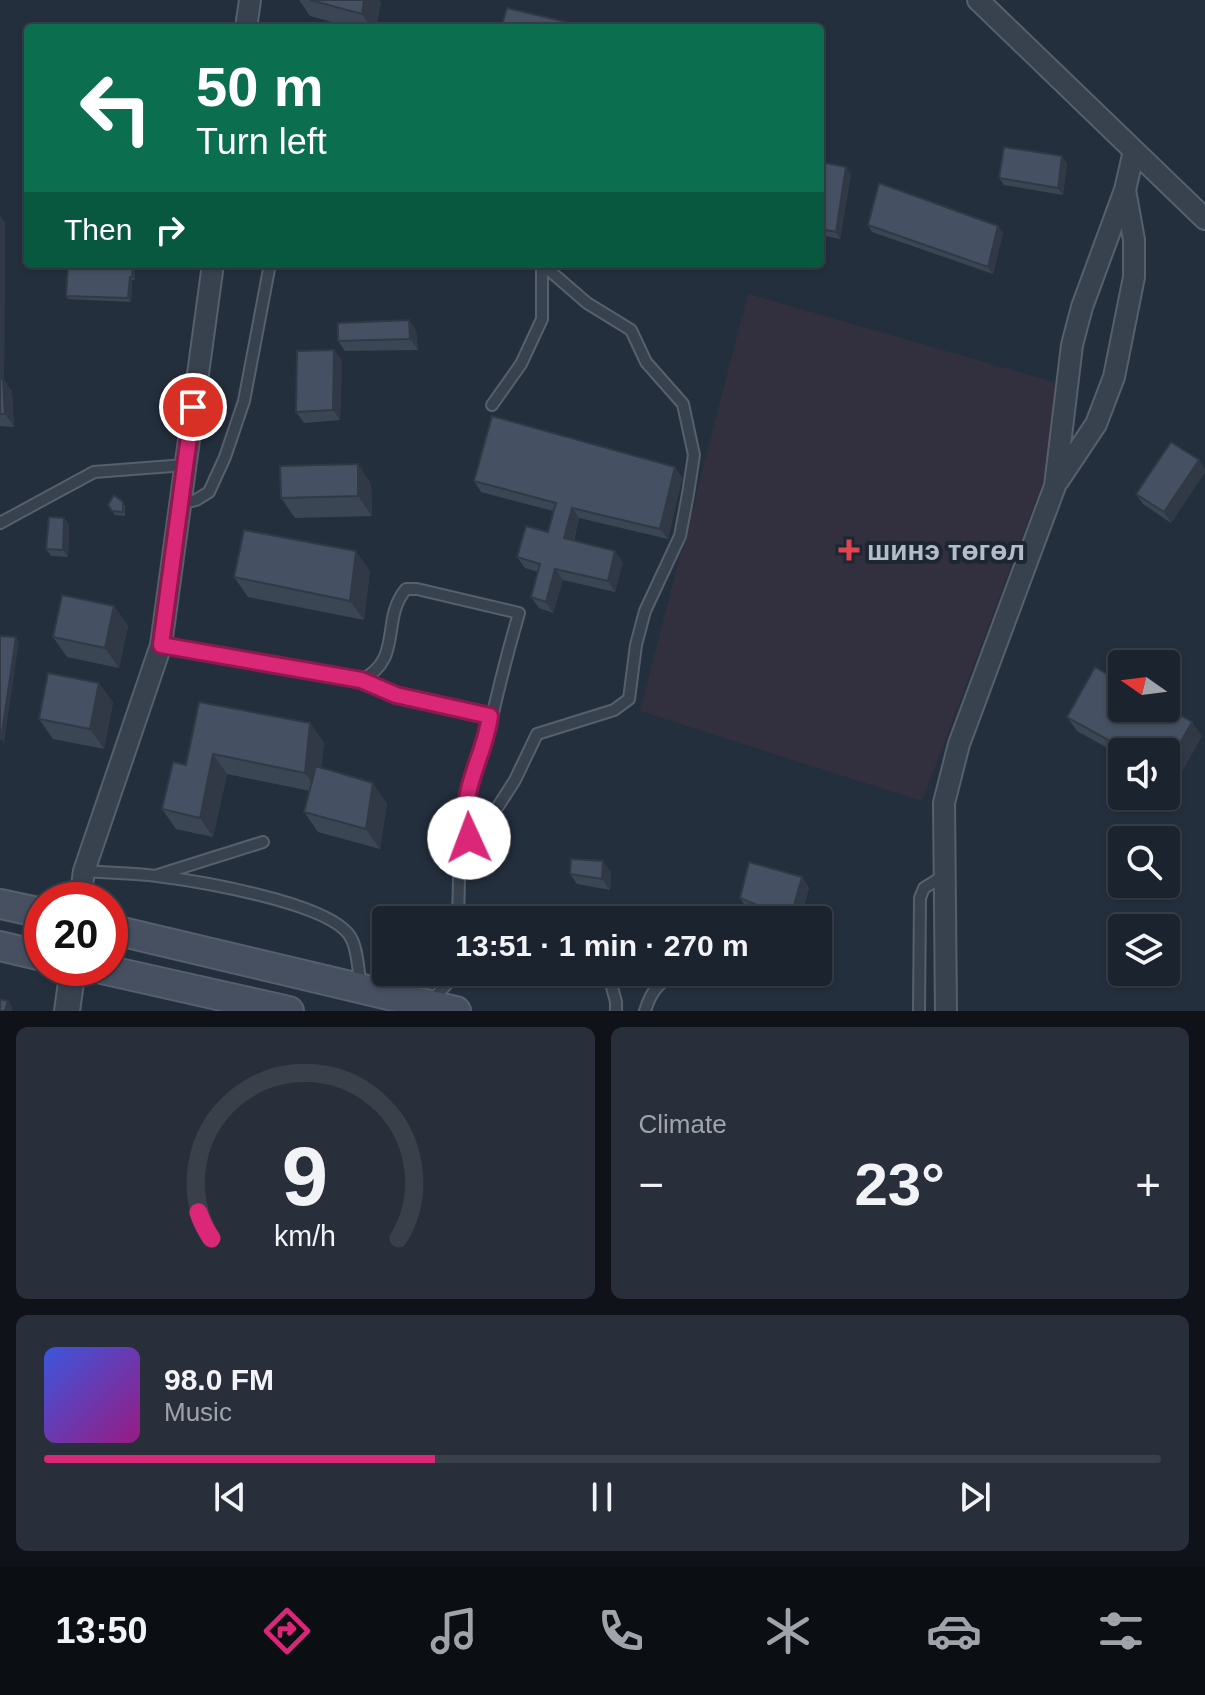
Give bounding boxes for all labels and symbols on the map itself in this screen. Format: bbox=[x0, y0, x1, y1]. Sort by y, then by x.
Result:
pin bbox=[159, 373, 227, 441]
place label: шинэ төгөл bbox=[867, 535, 1025, 566]
marker: шинэ төгөл bbox=[838, 539, 860, 561]
north arrow bbox=[1108, 650, 1180, 722]
position arrow bbox=[427, 796, 511, 880]
speed limit sign: 20 bbox=[24, 882, 128, 986]

